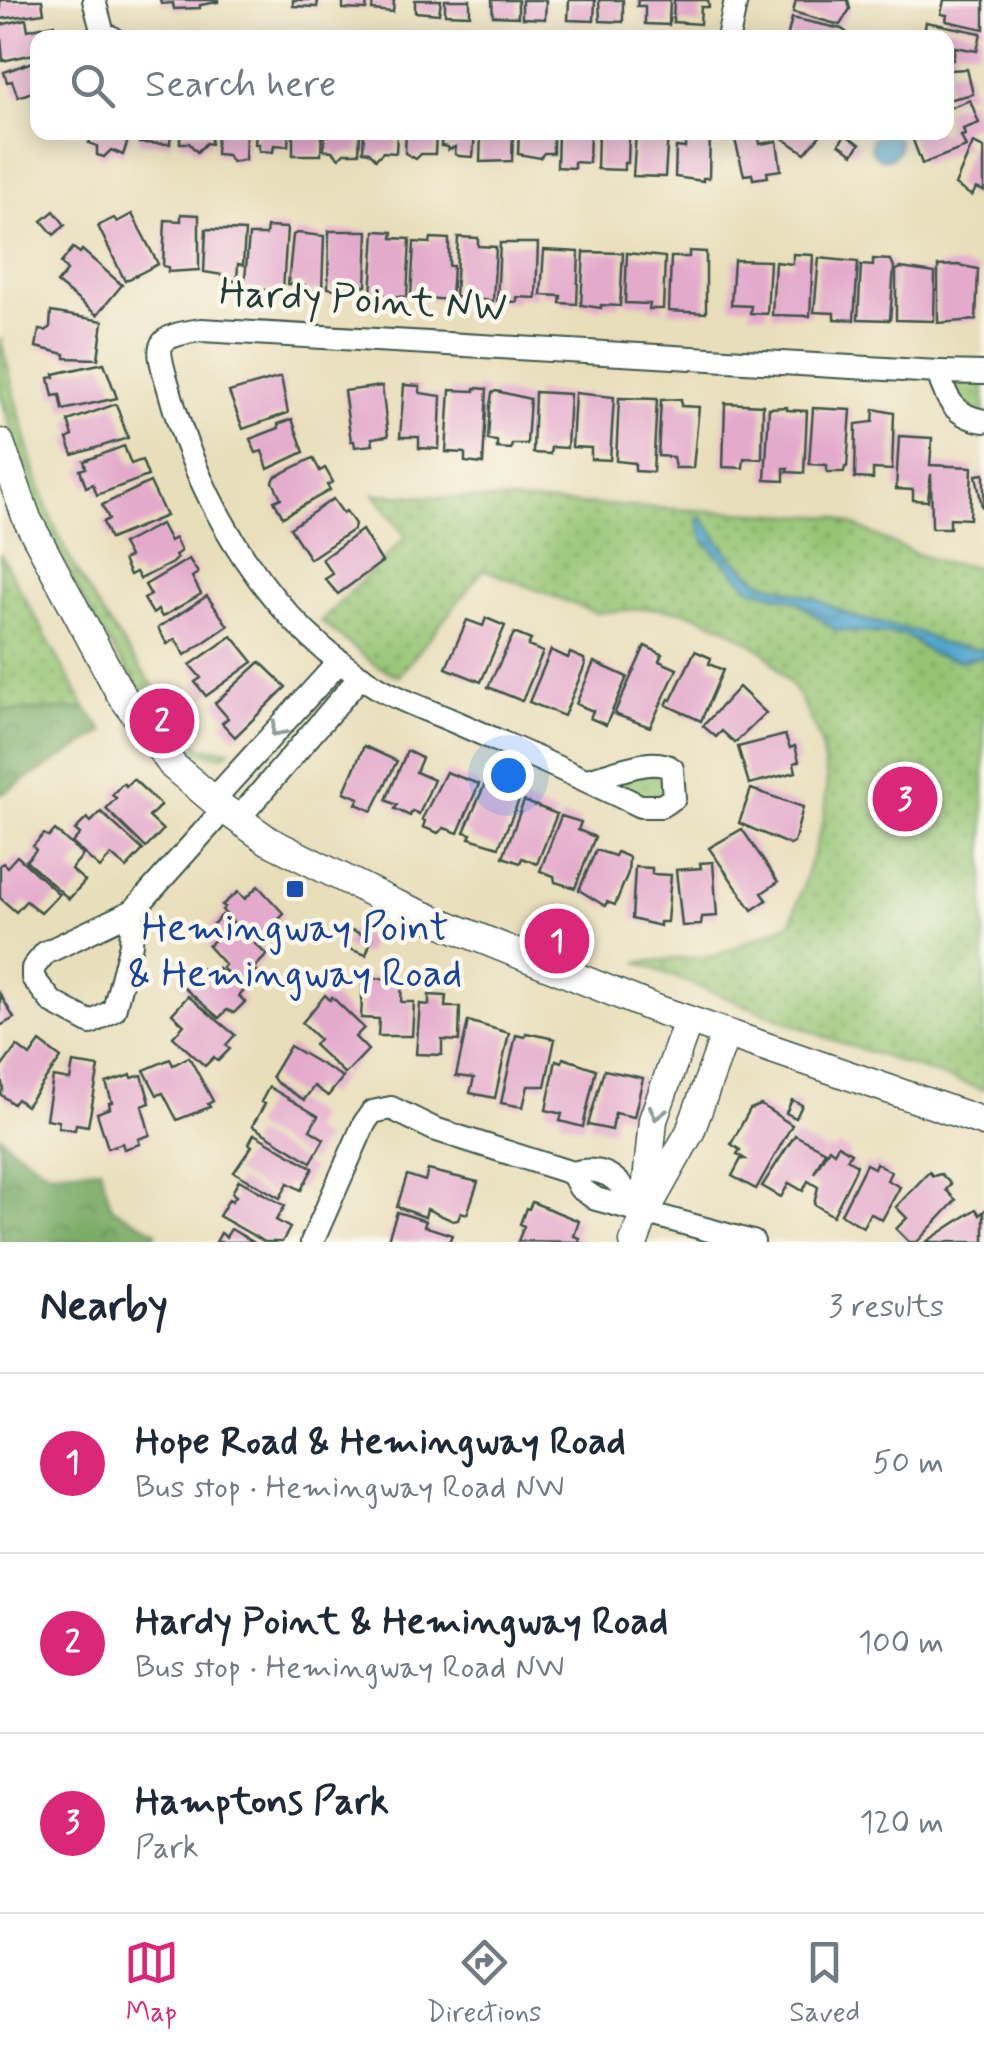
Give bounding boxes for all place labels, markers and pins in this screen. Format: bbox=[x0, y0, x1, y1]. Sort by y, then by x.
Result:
pin: 2 bbox=[130, 684, 194, 758]
pin: 3 bbox=[872, 762, 938, 836]
marker: Hemingway Point & Hemingway Road bbox=[284, 878, 306, 900]
place label: Hemingway Point & Hemingway Road bbox=[128, 903, 462, 1001]
pin: 1 bbox=[524, 904, 590, 978]

